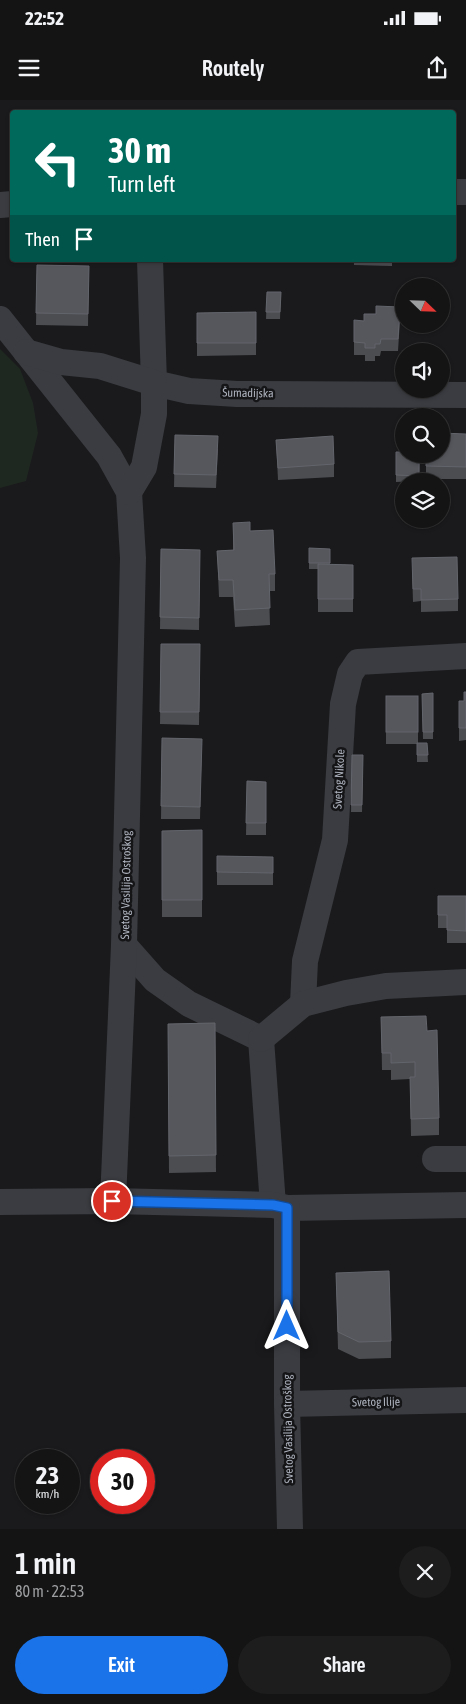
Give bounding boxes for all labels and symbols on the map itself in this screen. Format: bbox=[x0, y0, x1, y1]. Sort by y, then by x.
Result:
north arrow bbox=[395, 278, 450, 332]
street label: Šumadijska bbox=[222, 386, 274, 400]
street label: Svetog Nikole bbox=[330, 749, 348, 809]
street label: Svetog Vasilija Ostroškog bbox=[118, 830, 134, 940]
pin bbox=[91, 1180, 133, 1222]
position arrow bbox=[260, 1299, 312, 1351]
street label: Svetog Vasilija Ostroškog bbox=[280, 1374, 296, 1484]
street label: Svetog Ilije bbox=[352, 1395, 400, 1409]
speed limit sign: 30 bbox=[90, 1449, 155, 1514]

